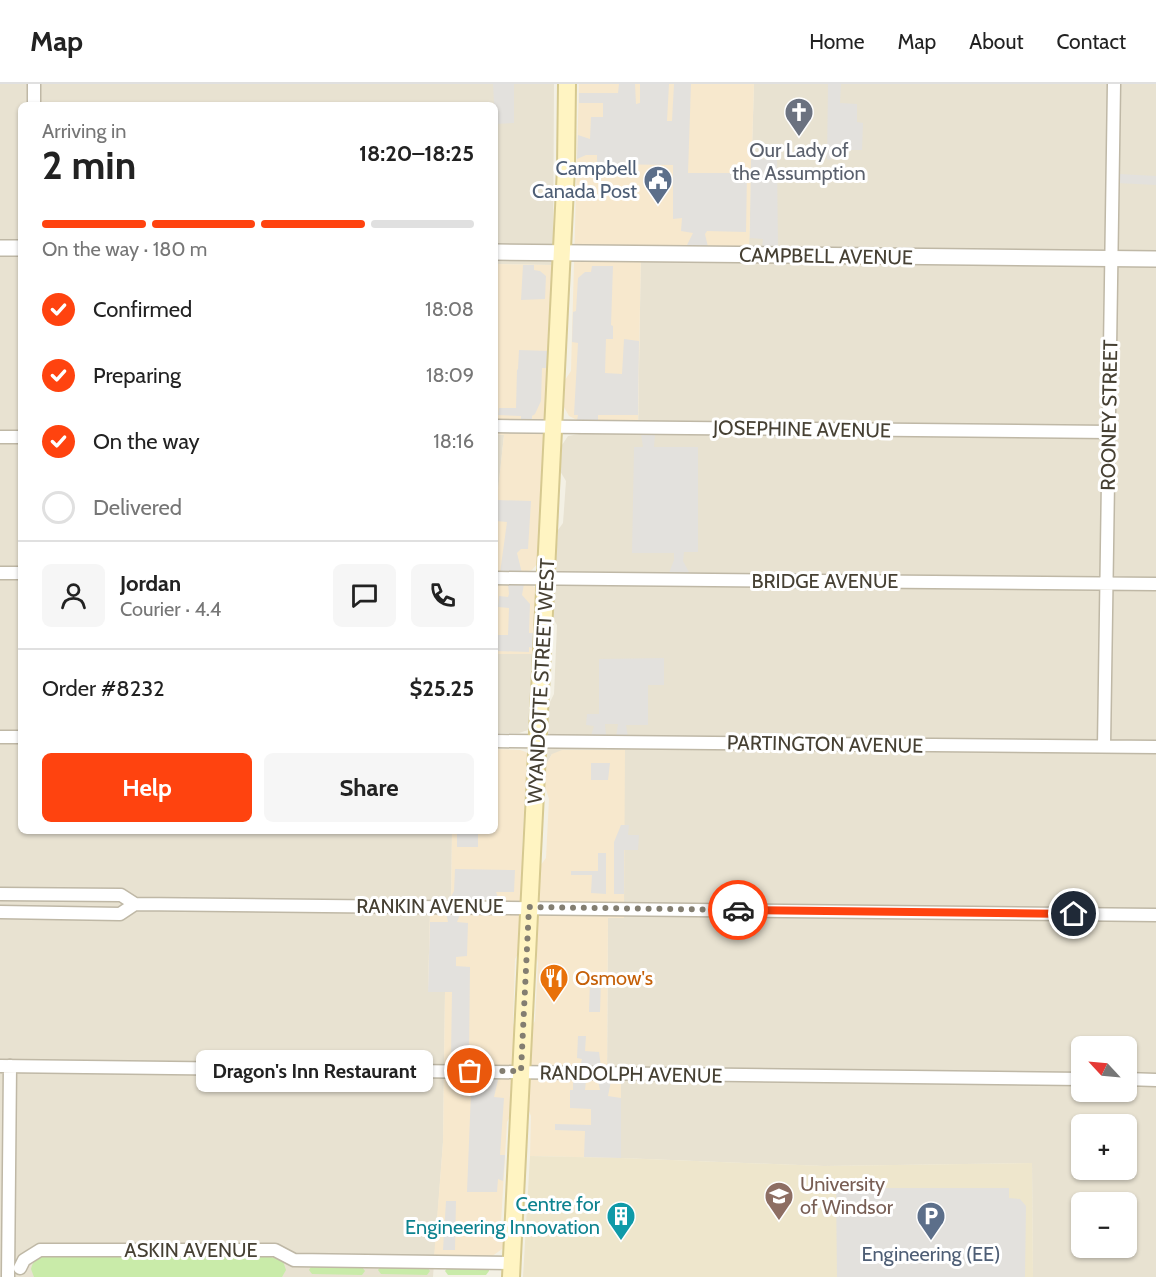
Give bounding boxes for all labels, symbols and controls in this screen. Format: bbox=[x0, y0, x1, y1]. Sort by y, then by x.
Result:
text: Map bbox=[30, 24, 83, 58]
text: Home bbox=[809, 29, 865, 54]
text: Map bbox=[898, 29, 936, 54]
text: About bbox=[969, 29, 1023, 54]
text: Contact bbox=[1056, 29, 1126, 54]
church icon: Our Lady of the Assumption bbox=[783, 96, 815, 138]
text: Arriving in bbox=[42, 119, 126, 143]
place label: Our Lady of the Assumption bbox=[732, 138, 866, 185]
text: 18:20–18:25 bbox=[359, 140, 474, 167]
text: 2 min bbox=[42, 141, 136, 189]
place label: Campbell Canada Post bbox=[532, 156, 637, 203]
public building icon: Campbell Canada Post bbox=[642, 164, 674, 206]
text: On the way · 180 m bbox=[42, 237, 207, 261]
street label: CAMPBELL AVENUE bbox=[739, 242, 913, 270]
icon: check bbox=[42, 293, 75, 326]
text: Confirmed bbox=[93, 296, 192, 323]
text: 18:08 bbox=[425, 297, 474, 321]
street label: ROONEY STREET bbox=[1096, 339, 1122, 491]
icon: check bbox=[42, 359, 75, 392]
text: Preparing bbox=[93, 362, 181, 389]
text: 18:09 bbox=[426, 363, 474, 387]
street label: JOSEPHINE AVENUE bbox=[712, 415, 891, 443]
icon: check bbox=[42, 425, 75, 458]
text: On the way bbox=[93, 428, 200, 455]
text: 18:16 bbox=[433, 429, 474, 453]
text: Delivered bbox=[93, 494, 182, 521]
street label: WYANDOTTE STREET WEST bbox=[523, 557, 559, 804]
button: person bbox=[42, 564, 105, 627]
button: chat bbox=[333, 564, 396, 627]
button: phone bbox=[411, 564, 474, 627]
street label: BRIDGE AVENUE bbox=[752, 569, 898, 593]
text: Jordan bbox=[120, 570, 181, 597]
text: Courier · 4.4 bbox=[120, 597, 221, 621]
text: Order #8232 bbox=[42, 675, 165, 702]
text: $25.25 bbox=[409, 675, 474, 702]
street label: PARTINGTON AVENUE bbox=[727, 730, 923, 758]
button: Help bbox=[42, 753, 252, 822]
button: Share bbox=[264, 753, 474, 822]
courier bbox=[708, 880, 768, 940]
pin bbox=[1048, 888, 1099, 939]
street label: RANKIN AVENUE bbox=[356, 894, 504, 918]
icon: car bbox=[722, 894, 755, 927]
icon: home bbox=[1057, 897, 1090, 930]
restaurant icon: Osmow's bbox=[538, 962, 570, 1004]
place label: Osmow's bbox=[575, 966, 653, 990]
north arrow bbox=[1071, 1036, 1137, 1102]
map controls bbox=[1071, 1036, 1137, 1258]
pin bbox=[444, 1045, 495, 1096]
callout: Dragon's Inn Restaurant bbox=[197, 1050, 434, 1092]
icon: bag bbox=[453, 1054, 486, 1087]
text: Dragon's Inn Restaurant bbox=[212, 1059, 417, 1083]
street label: RANDOLPH AVENUE bbox=[539, 1060, 723, 1088]
button: + bbox=[1071, 1114, 1137, 1180]
place label: University of Windsor bbox=[800, 1172, 894, 1219]
school or university icon: University of Windsor bbox=[763, 1180, 795, 1222]
place label: Centre for Engineering Innovation bbox=[405, 1192, 601, 1239]
button: − bbox=[1071, 1192, 1137, 1258]
building icon: Centre for Engineering Innovation bbox=[605, 1200, 637, 1242]
parking icon: Engineering (EE) bbox=[915, 1200, 947, 1242]
street label: ASKIN AVENUE bbox=[124, 1238, 258, 1262]
place label: Engineering (EE) bbox=[862, 1242, 1000, 1266]

